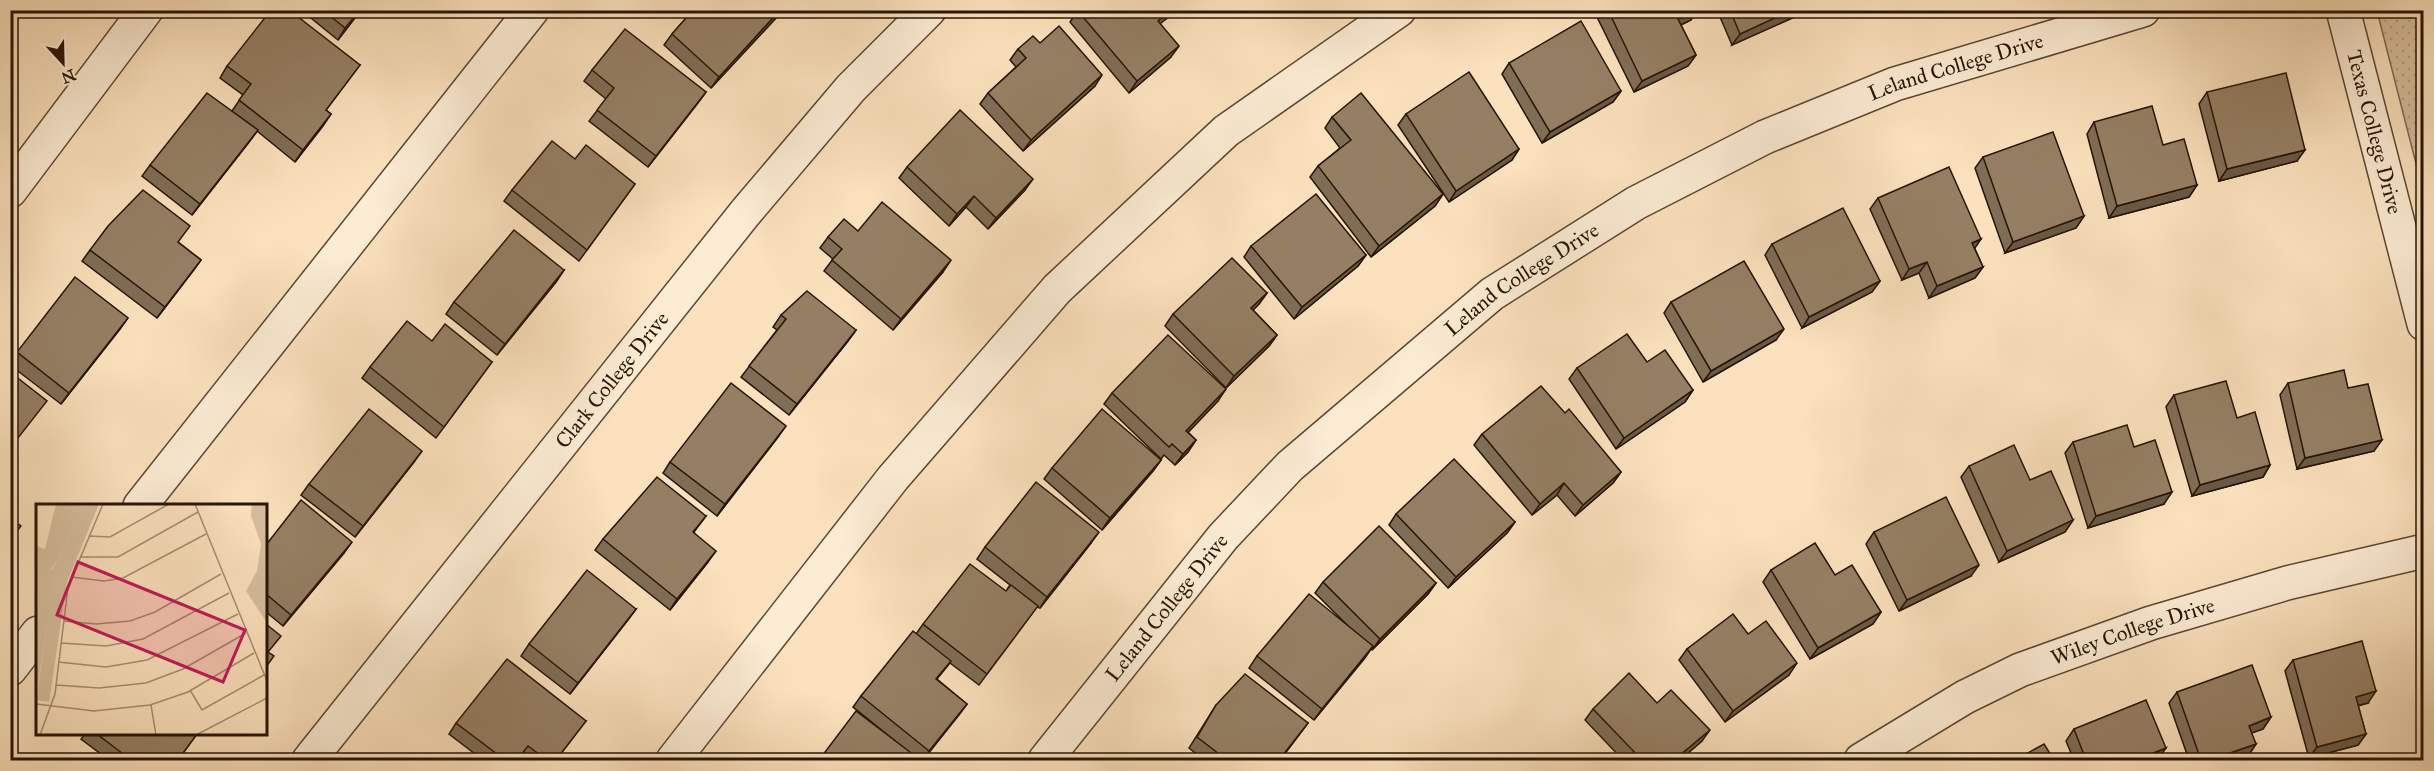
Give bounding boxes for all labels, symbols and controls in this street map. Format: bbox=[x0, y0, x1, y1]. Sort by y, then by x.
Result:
street label: Leland College Drive bbox=[1864, 27, 2047, 107]
north arrow bbox=[33, 33, 93, 93]
street label: Texas College Drive bbox=[2341, 47, 2408, 217]
text: N bbox=[58, 65, 78, 88]
street label: Leland College Drive bbox=[1439, 217, 1604, 342]
street label: Clark College Drive bbox=[550, 306, 674, 454]
inset map bbox=[36, 504, 267, 735]
street label: Leland College Drive bbox=[1100, 528, 1234, 687]
street label: Wiley College Drive bbox=[2047, 592, 2218, 671]

